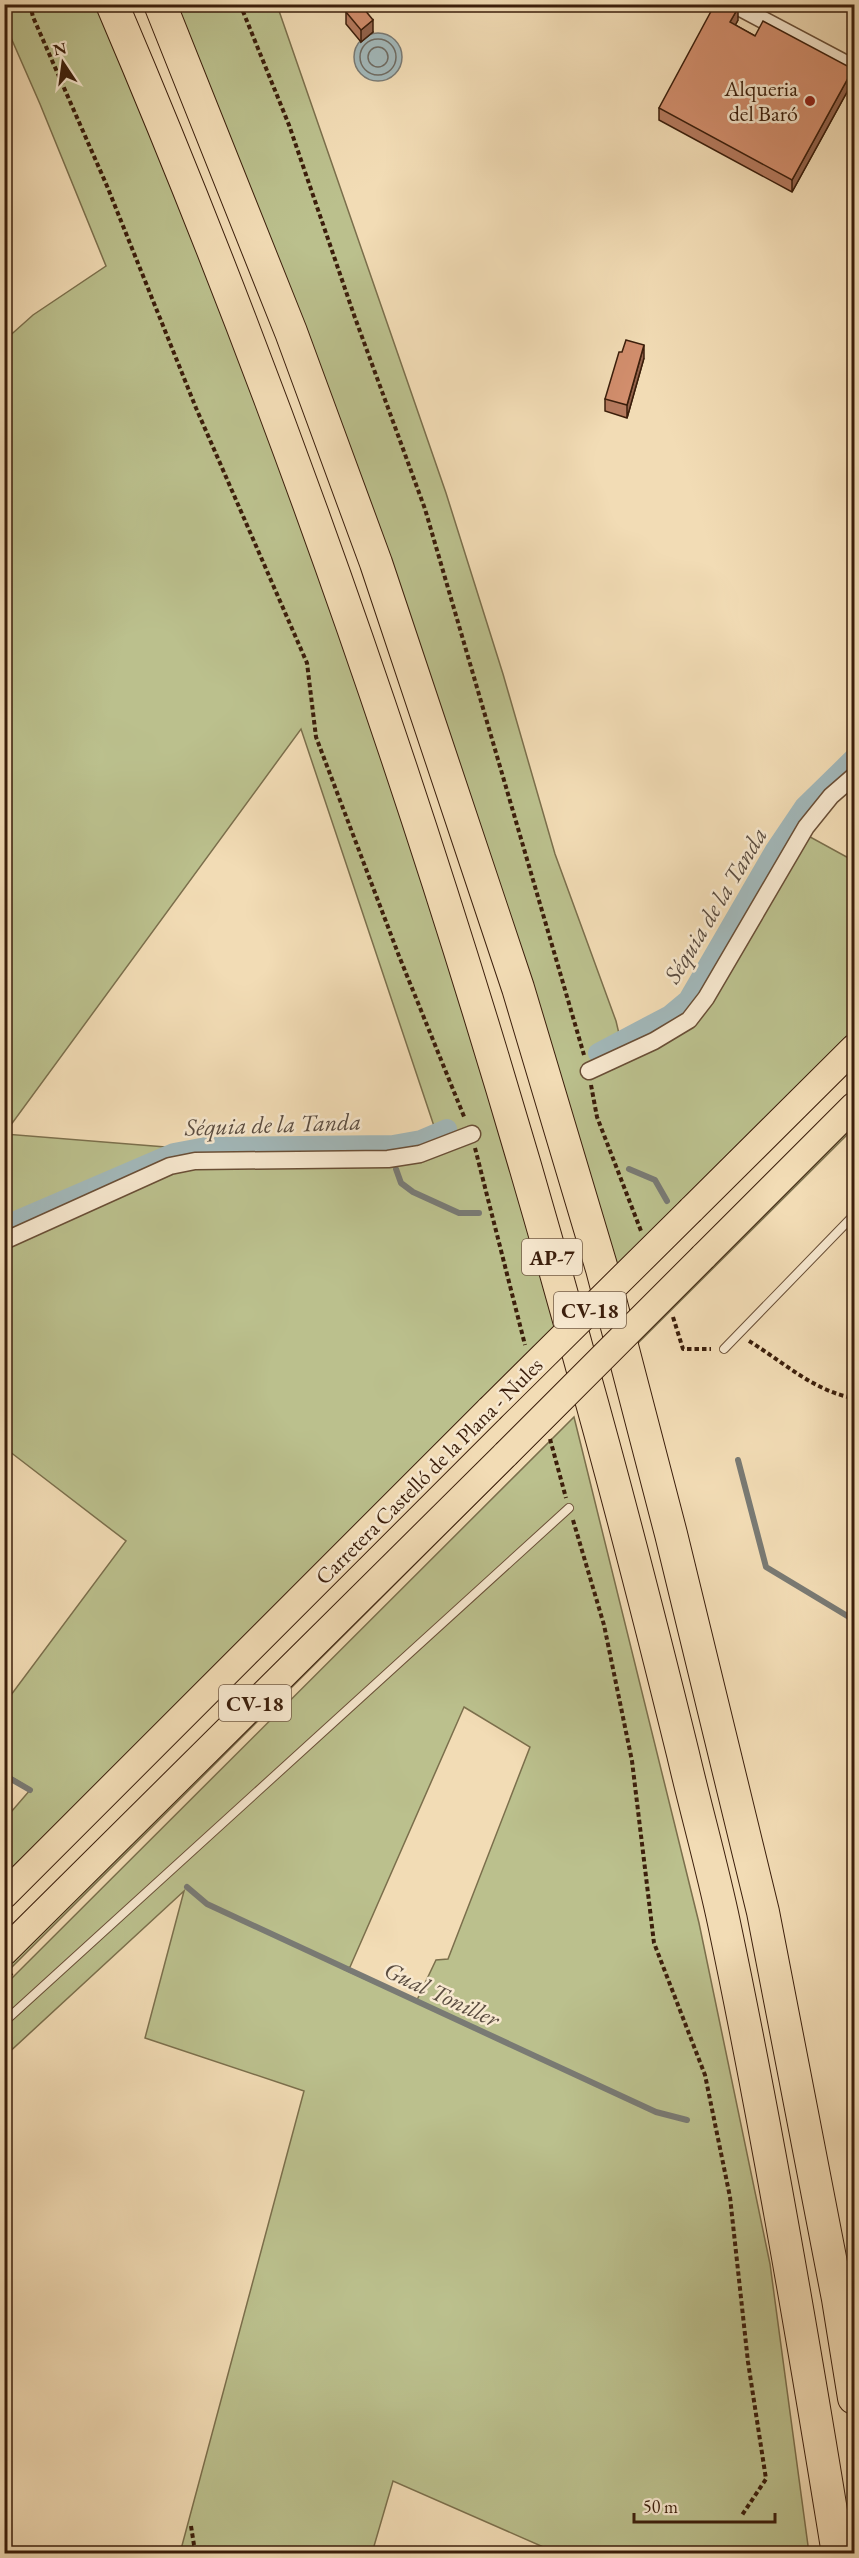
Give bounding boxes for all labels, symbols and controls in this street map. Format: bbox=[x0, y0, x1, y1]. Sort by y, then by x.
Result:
north arrow bbox=[33, 33, 93, 93]
text: N bbox=[51, 37, 68, 61]
place label: Alqueria del Baró bbox=[723, 74, 798, 128]
marker: Alqueria del Baró bbox=[803, 94, 817, 108]
water label: Séquia de la Tanda bbox=[656, 821, 775, 990]
water label: Séquia de la Tanda bbox=[183, 1105, 362, 1144]
road number: AP-7 bbox=[522, 1239, 582, 1275]
road number: CV-18 bbox=[554, 1292, 626, 1328]
street label: Carretera Castelló de la Plana - Nules bbox=[309, 1351, 549, 1591]
road number: CV-18 bbox=[219, 1685, 291, 1721]
water label: Gual Toniller bbox=[379, 1954, 506, 2035]
scale bar bbox=[634, 2486, 775, 2524]
text: 50 m bbox=[643, 2495, 678, 2518]

